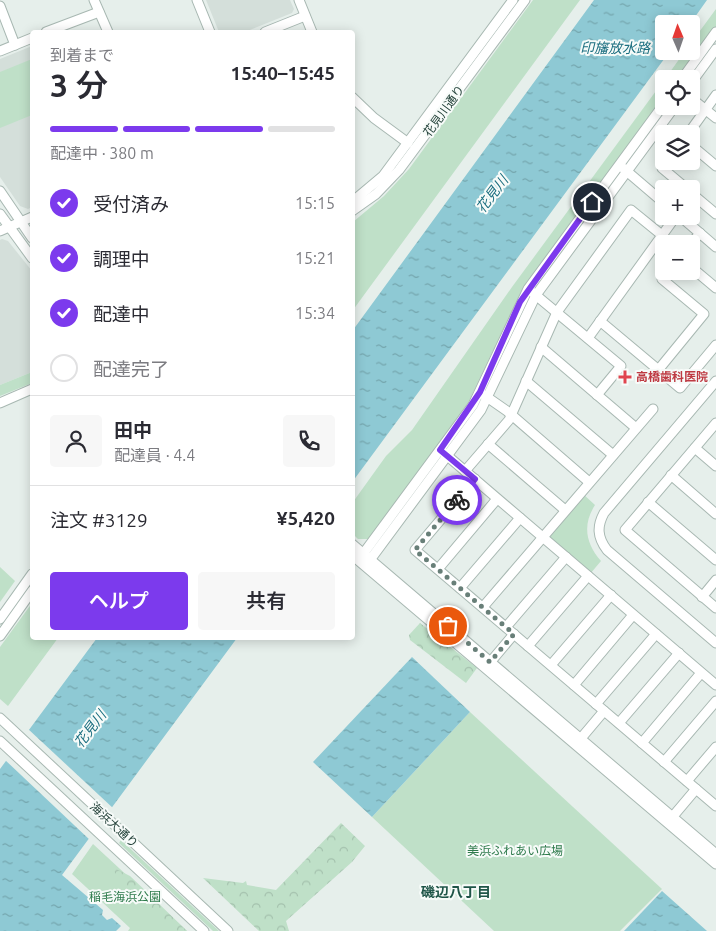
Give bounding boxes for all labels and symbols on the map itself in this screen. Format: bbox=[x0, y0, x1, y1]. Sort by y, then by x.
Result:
north arrow bbox=[655, 15, 700, 60]
water label: 印旛放水路 bbox=[580, 40, 651, 56]
street label: 花見川通り bbox=[421, 83, 466, 139]
water label: 花見川 bbox=[473, 171, 512, 216]
pin bbox=[571, 181, 613, 223]
marker: 高橋歯科医院 bbox=[618, 370, 632, 384]
place label: 高橋歯科医院 bbox=[636, 370, 708, 383]
courier bbox=[432, 475, 482, 525]
pin bbox=[427, 605, 469, 647]
water label: 花見川 bbox=[71, 706, 110, 751]
street label: 海浜大通り bbox=[88, 799, 141, 850]
park label: 美浜ふれあい広場 bbox=[467, 844, 563, 857]
district label: 磯辺八丁目 bbox=[420, 884, 491, 900]
park label: 稲毛海浜公園 bbox=[89, 890, 161, 903]

